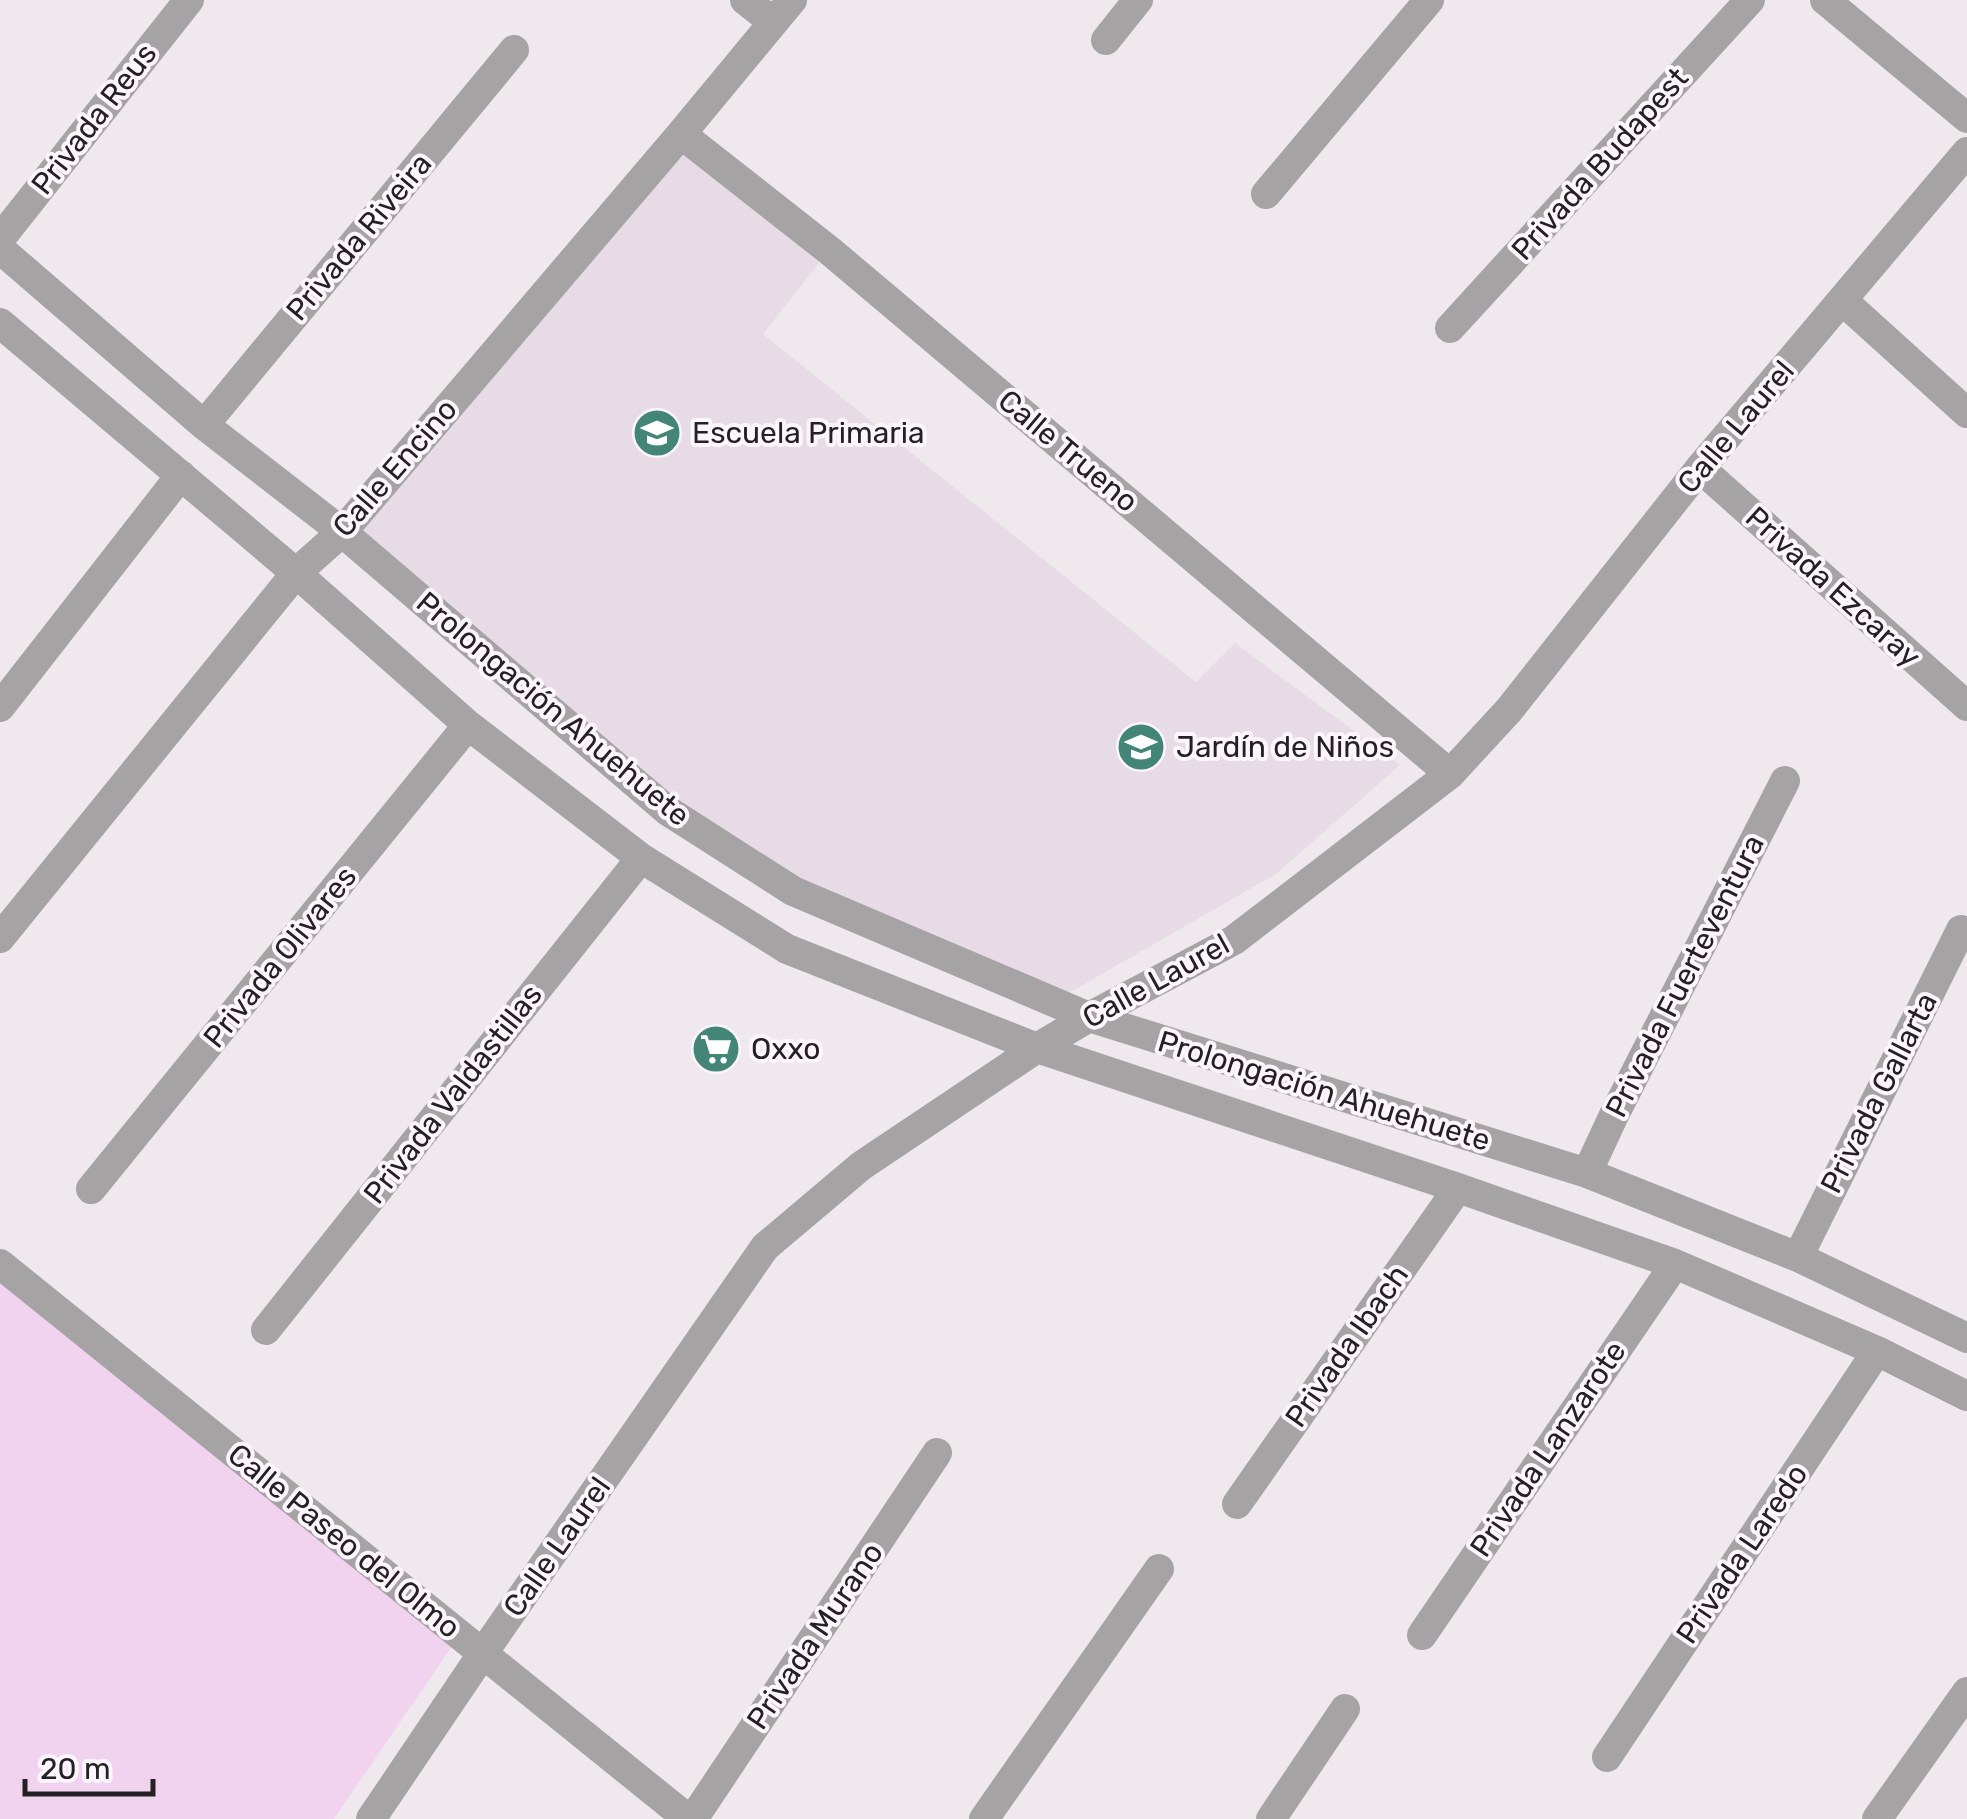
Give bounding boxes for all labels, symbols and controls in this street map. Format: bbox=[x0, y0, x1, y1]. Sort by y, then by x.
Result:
street label: Privada Reus bbox=[24, 36, 164, 202]
street label: Privada Budapest bbox=[1504, 60, 1696, 268]
street label: Privada Riveira bbox=[279, 146, 439, 328]
street label: Calle Laurel bbox=[1670, 353, 1802, 501]
street label: Calle Trueno bbox=[991, 382, 1145, 520]
street label: Calle Encino bbox=[325, 392, 465, 544]
school or university icon: Escuela Primaria bbox=[631, 407, 683, 459]
place label: Escuela Primaria bbox=[692, 415, 924, 451]
street label: Privada Ezcaray bbox=[1738, 499, 1928, 675]
street label: Prolongación Ahuehuete bbox=[409, 584, 697, 834]
school or university icon: Jardín de Niños bbox=[1115, 721, 1167, 773]
place label: Jardín de Niños bbox=[1176, 729, 1394, 765]
street label: Privada Fuerteventura bbox=[1598, 829, 1772, 1123]
street label: Privada Olivares bbox=[196, 859, 364, 1055]
street label: Calle Laurel bbox=[1076, 926, 1236, 1036]
street label: Privada Valdastillas bbox=[356, 977, 550, 1211]
street label: Privada Gallarta bbox=[1813, 987, 1945, 1199]
supermarket icon: Oxxo bbox=[690, 1023, 742, 1075]
street label: Prolongación Ahuehuete bbox=[1154, 1023, 1494, 1159]
place label: Oxxo bbox=[751, 1031, 820, 1067]
street label: Privada Ibach bbox=[1278, 1258, 1416, 1434]
street label: Privada Lanzarote bbox=[1462, 1334, 1634, 1564]
street label: Calle Paseo del Olmo bbox=[221, 1436, 467, 1646]
street label: Privada Laredo bbox=[1669, 1457, 1815, 1651]
street label: Calle Laurel bbox=[496, 1470, 618, 1624]
street label: Privada Murano bbox=[739, 1536, 891, 1736]
scale bar bbox=[25, 1734, 152, 1796]
text: 20 m bbox=[40, 1751, 111, 1787]

